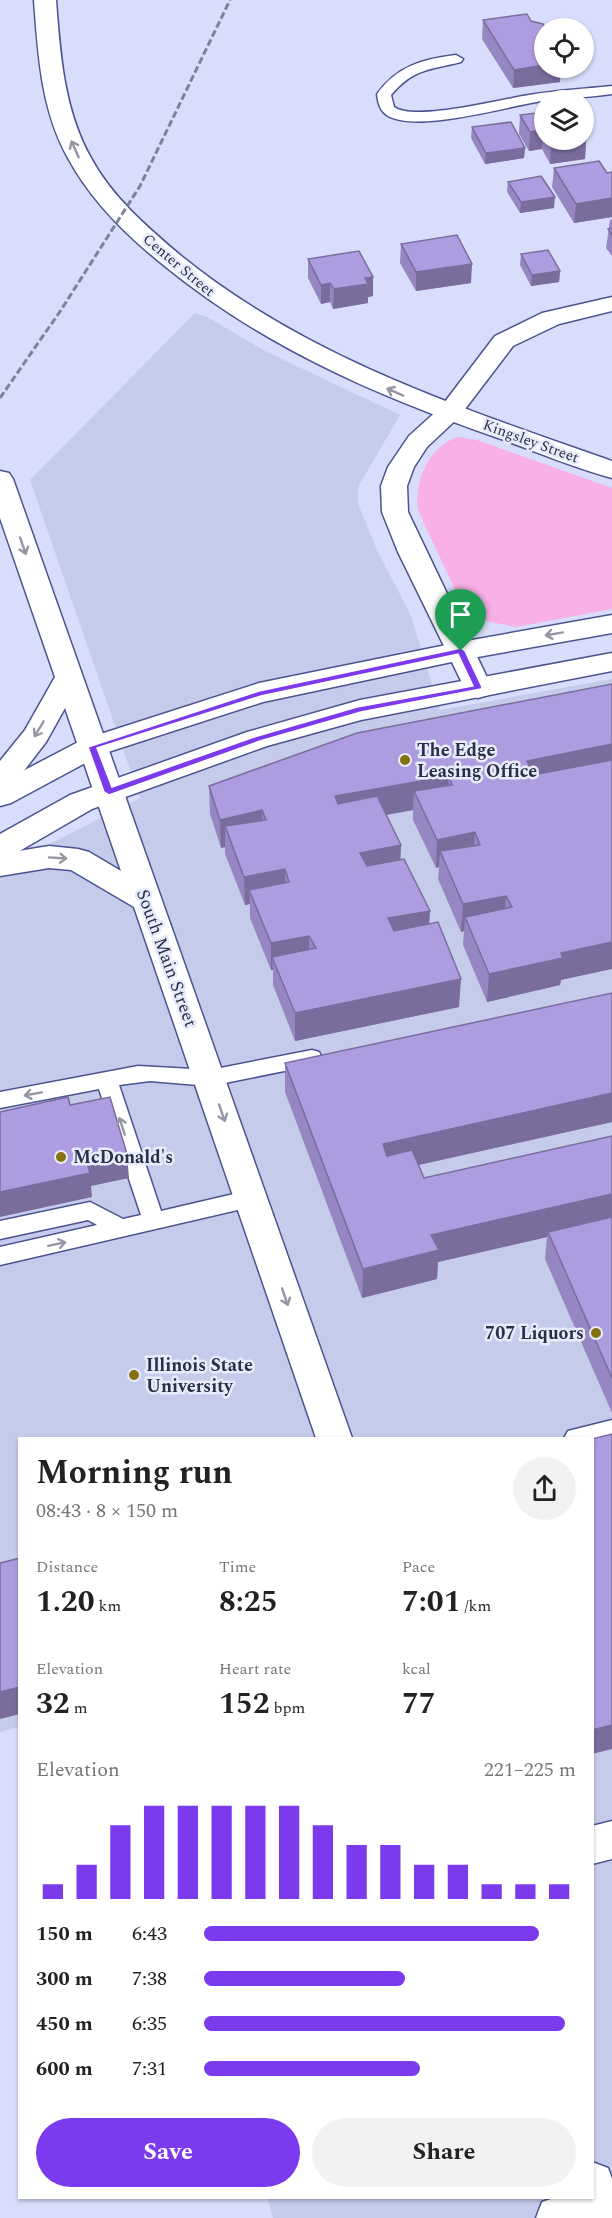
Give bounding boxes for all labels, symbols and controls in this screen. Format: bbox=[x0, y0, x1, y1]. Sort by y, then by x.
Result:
map controls bbox=[534, 18, 594, 150]
button: locate bbox=[534, 18, 594, 78]
button: layers bbox=[534, 90, 594, 150]
one-way arrow bbox=[69, 141, 81, 159]
street label: Center Street bbox=[137, 228, 220, 303]
one-way arrow bbox=[386, 386, 405, 397]
street label: Kingsley Street bbox=[480, 413, 582, 469]
one-way arrow bbox=[18, 536, 29, 555]
pin bbox=[435, 589, 486, 651]
icon: arrive bbox=[444, 598, 477, 631]
one-way arrow bbox=[545, 629, 565, 640]
one-way arrow bbox=[33, 720, 45, 737]
place label: The Edge Leasing Office bbox=[417, 737, 537, 785]
marker: The Edge Leasing Office bbox=[398, 753, 412, 767]
one-way arrow bbox=[47, 853, 67, 864]
street label: South Main Street bbox=[129, 885, 204, 1031]
one-way arrow bbox=[24, 1089, 43, 1100]
one-way arrow bbox=[217, 1103, 228, 1122]
one-way arrow bbox=[116, 1117, 127, 1136]
place label: McDonald's bbox=[73, 1144, 173, 1171]
marker: McDonald's bbox=[54, 1150, 68, 1164]
one-way arrow bbox=[47, 1238, 66, 1249]
one-way arrow bbox=[280, 1288, 291, 1307]
place label: 707 Liquors bbox=[485, 1320, 584, 1347]
marker: 707 Liquors bbox=[589, 1326, 603, 1340]
place label: Illinois State University bbox=[146, 1352, 253, 1400]
marker: Illinois State University bbox=[127, 1368, 141, 1382]
text: Morning run bbox=[36, 1448, 233, 1498]
button: share bbox=[513, 1457, 576, 1520]
text: 08:43 · 8 × 150 m bbox=[36, 1496, 178, 1526]
text: Distance bbox=[36, 1555, 98, 1579]
text: Time bbox=[219, 1555, 256, 1579]
text: Pace bbox=[402, 1555, 435, 1579]
text: 1.20 bbox=[36, 1579, 95, 1625]
text: 8:25 bbox=[219, 1579, 278, 1625]
text: 7:01 bbox=[402, 1579, 461, 1625]
text: km bbox=[95, 1594, 121, 1618]
text: /km bbox=[461, 1594, 491, 1618]
text: Elevation bbox=[36, 1657, 103, 1681]
text: Heart rate bbox=[219, 1657, 291, 1681]
text: kcal bbox=[402, 1657, 431, 1681]
text: 32 bbox=[36, 1681, 70, 1727]
text: 152 bbox=[219, 1681, 270, 1727]
text: 77 bbox=[402, 1681, 436, 1727]
text: m bbox=[70, 1696, 87, 1720]
text: bpm bbox=[270, 1696, 305, 1720]
text: Elevation bbox=[36, 1755, 120, 1785]
text: 221–225 m bbox=[484, 1755, 576, 1785]
text: 150 m bbox=[36, 1919, 93, 1949]
text: 6:43 bbox=[132, 1919, 167, 1949]
text: 300 m bbox=[36, 1964, 93, 1994]
text: 7:38 bbox=[132, 1964, 167, 1994]
text: 450 m bbox=[36, 2009, 93, 2039]
text: 6:35 bbox=[132, 2009, 167, 2039]
text: 600 m bbox=[36, 2054, 93, 2084]
text: 7:31 bbox=[132, 2054, 167, 2084]
button: Save bbox=[36, 2118, 300, 2187]
button: Share bbox=[312, 2118, 576, 2187]

